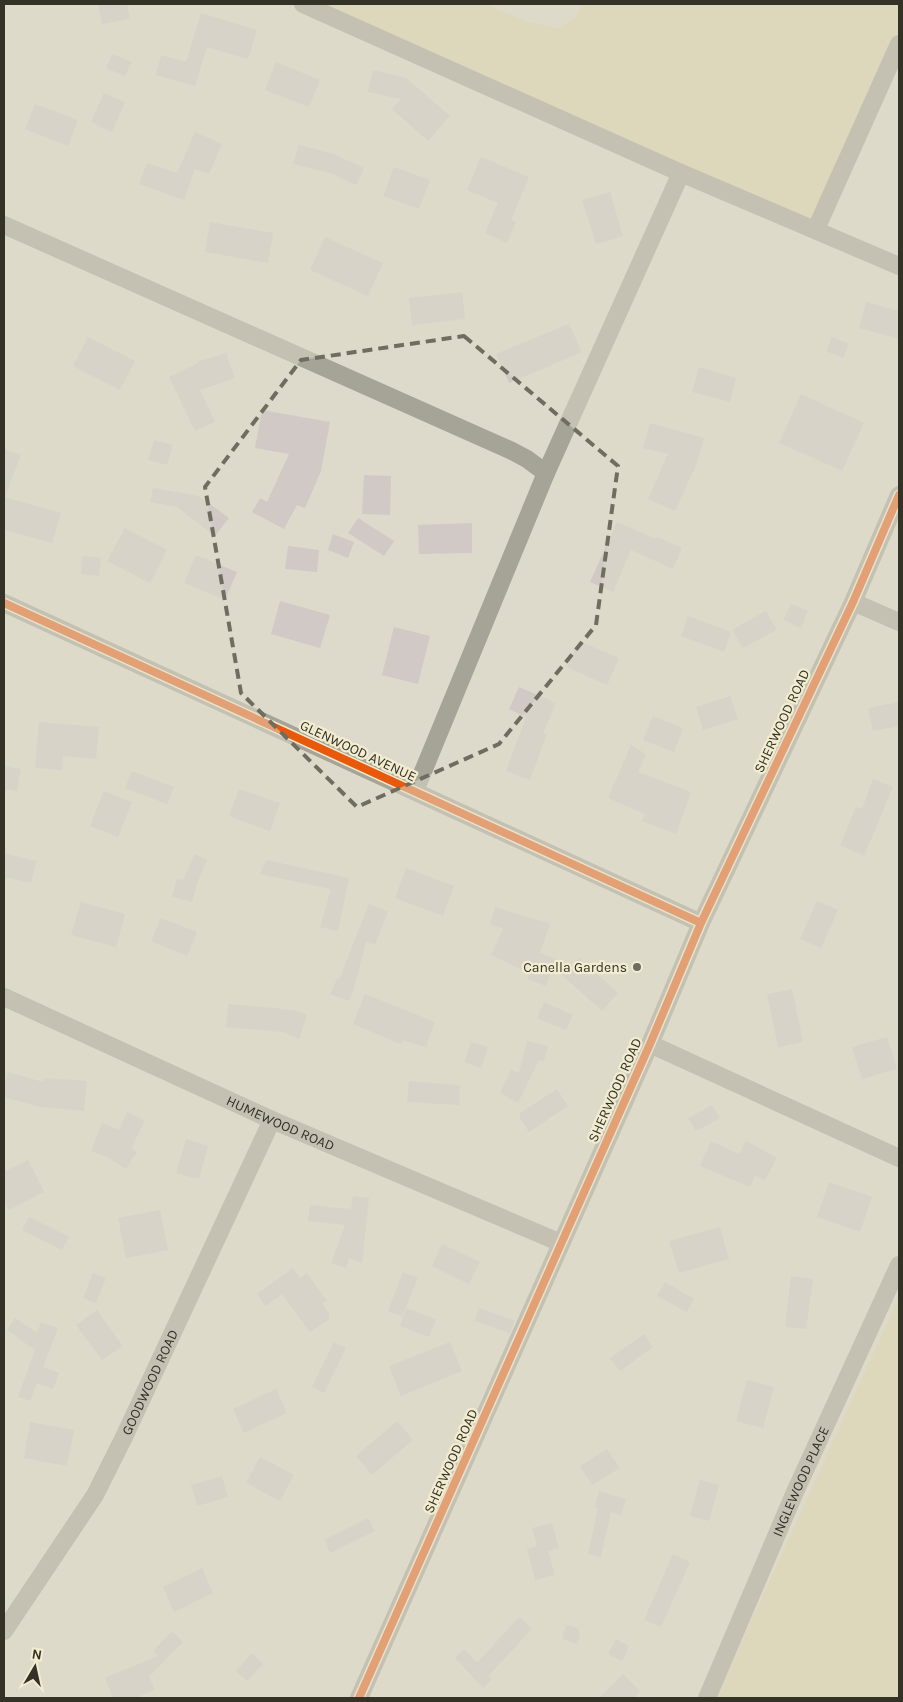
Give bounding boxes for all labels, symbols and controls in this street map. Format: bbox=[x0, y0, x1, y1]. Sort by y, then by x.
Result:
street label: SHERWOOD ROAD bbox=[751, 667, 813, 775]
street label: GLENWOOD AVENUE bbox=[297, 717, 419, 785]
place label: Canella Gardens bbox=[523, 959, 627, 976]
marker: Canella Gardens bbox=[631, 961, 643, 973]
street label: SHERWOOD ROAD bbox=[584, 1035, 646, 1145]
street label: HUMEWOOD ROAD bbox=[224, 1092, 337, 1154]
street label: GOODWOOD ROAD bbox=[118, 1327, 182, 1438]
street label: SHERWOOD ROAD bbox=[420, 1406, 482, 1516]
street label: INGLEWOOD PLACE bbox=[769, 1423, 832, 1539]
north arrow bbox=[10, 1642, 60, 1692]
text: N bbox=[31, 1645, 43, 1664]

